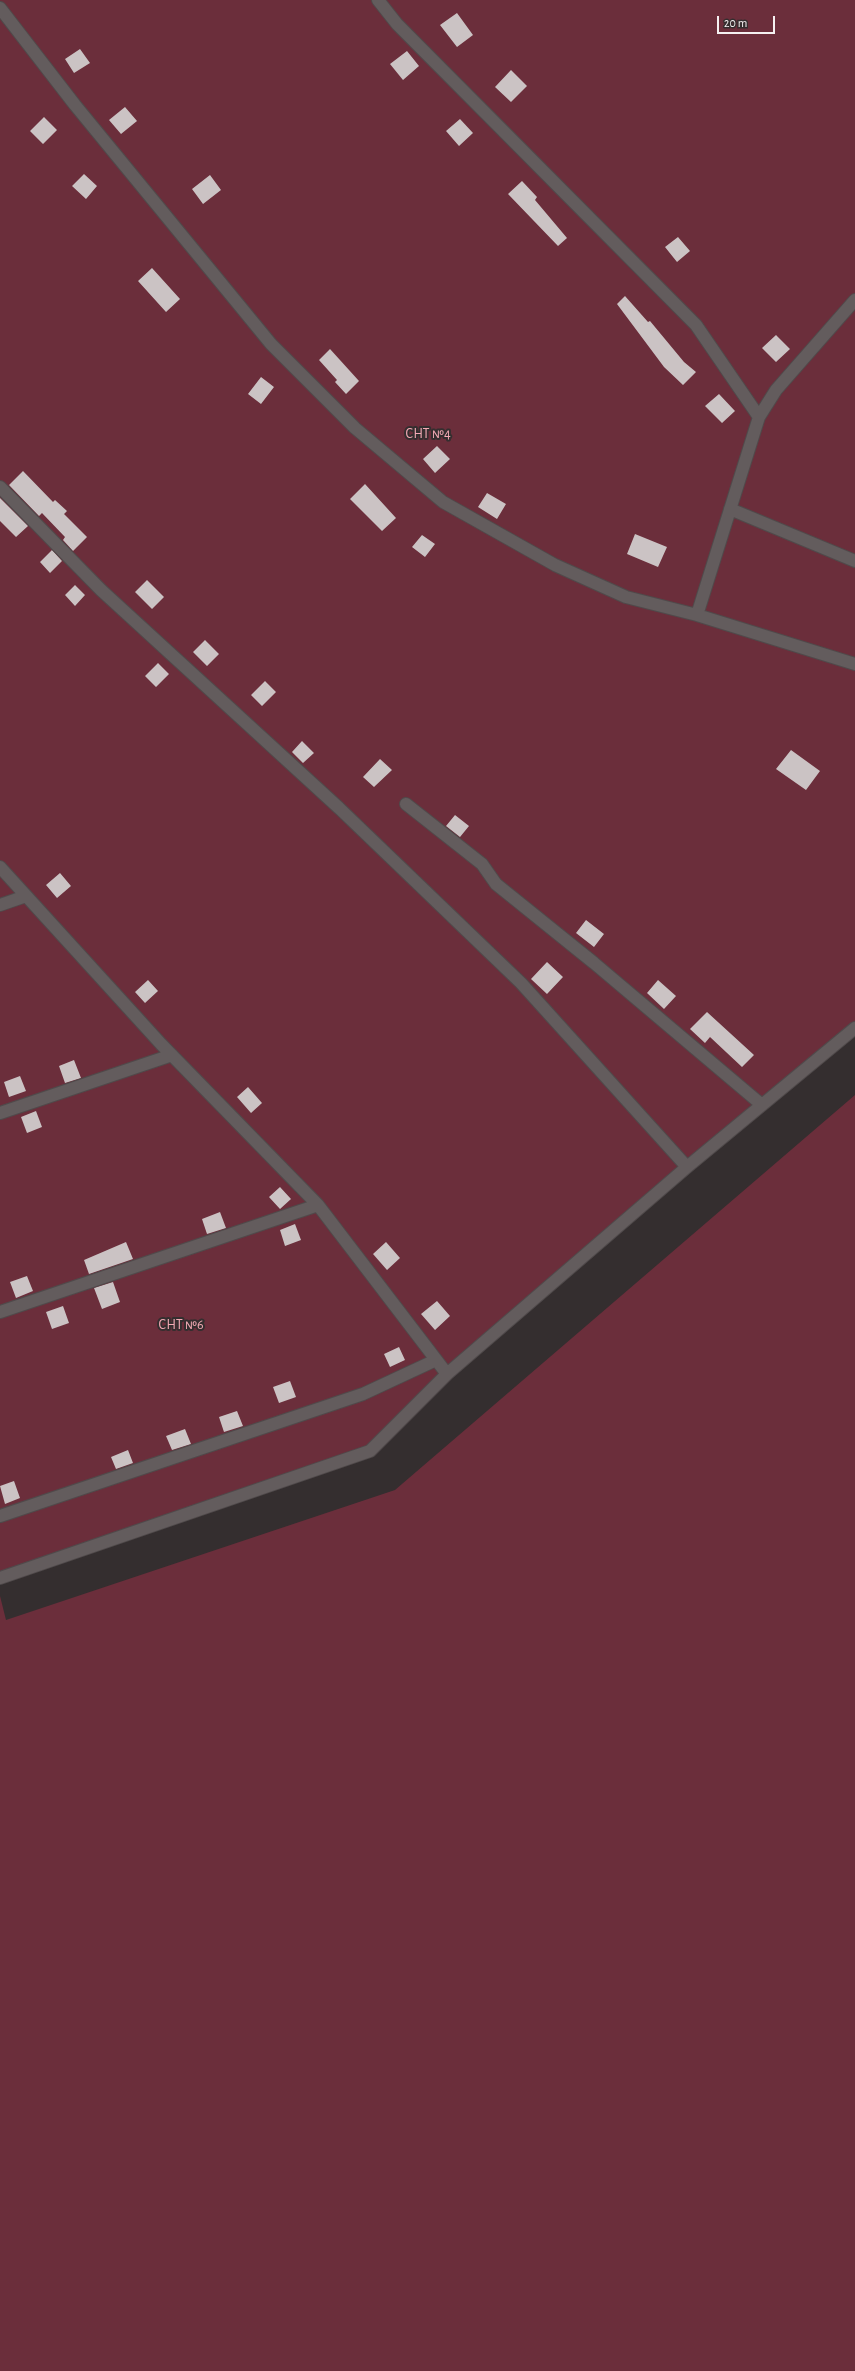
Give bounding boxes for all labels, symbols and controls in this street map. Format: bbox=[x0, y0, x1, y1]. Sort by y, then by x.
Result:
scale bar bbox=[719, 8, 777, 34]
text: 20 m bbox=[724, 17, 747, 29]
park label: СНТ №4 bbox=[405, 426, 451, 442]
park label: СНТ №6 bbox=[158, 1317, 204, 1333]

